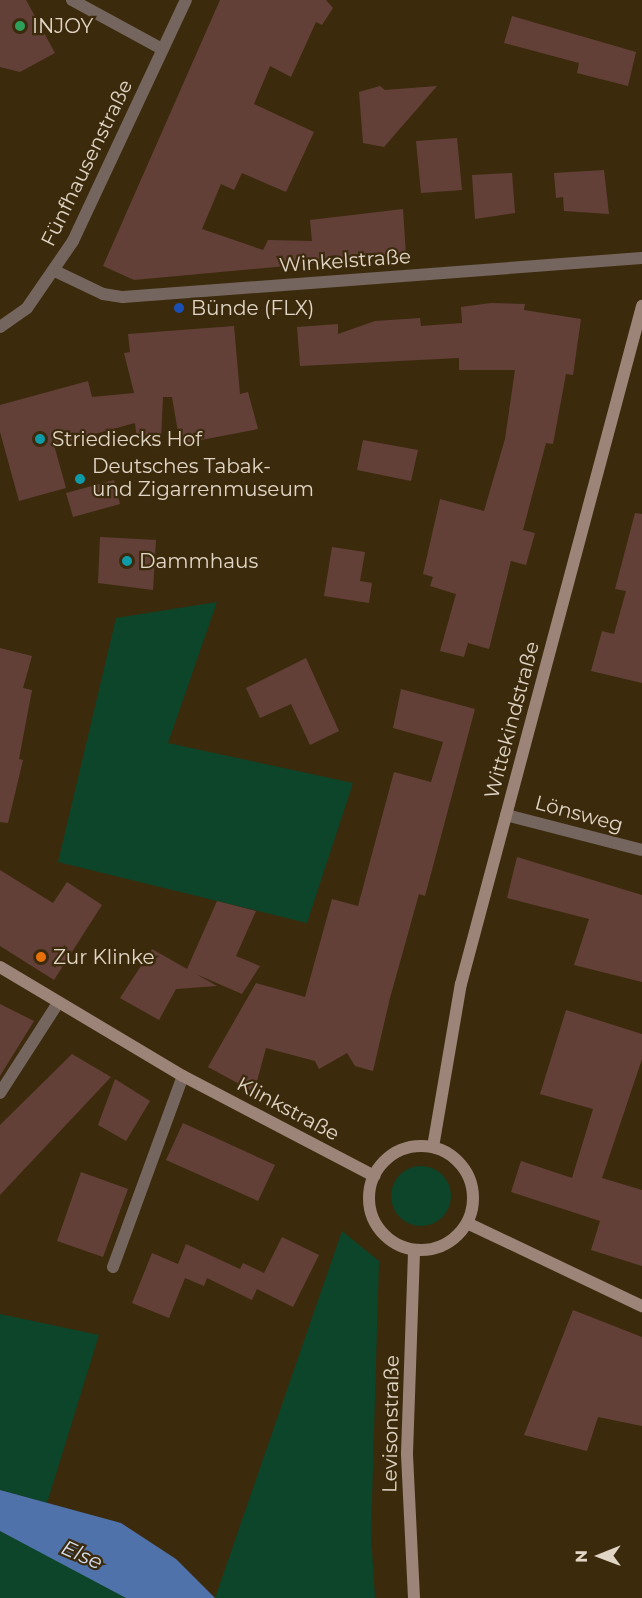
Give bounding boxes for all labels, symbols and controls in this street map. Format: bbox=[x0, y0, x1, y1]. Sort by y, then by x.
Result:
place label: INJOY bbox=[32, 14, 93, 38]
marker: INJOY bbox=[13, 19, 27, 33]
street label: Fünfhausenstraße bbox=[36, 76, 138, 250]
street label: Winkelstraße bbox=[278, 244, 412, 278]
place label: Bünde (FLX) bbox=[191, 296, 314, 320]
marker: Bünde (FLX) bbox=[172, 301, 186, 315]
place label: Striediecks Hof bbox=[52, 427, 202, 451]
marker: Striediecks Hof bbox=[33, 432, 47, 446]
place label: Deutsches Tabak- und Zigarrenmuseum bbox=[92, 455, 314, 502]
marker: Deutsches Tabak- und Zigarrenmuseum bbox=[73, 472, 87, 486]
place label: Dammhaus bbox=[139, 549, 258, 573]
marker: Dammhaus bbox=[120, 554, 134, 568]
street label: Wittekindstraße bbox=[480, 639, 544, 801]
street label: Lönsweg bbox=[532, 791, 626, 837]
place label: Zur Klinke bbox=[53, 945, 155, 969]
marker: Zur Klinke bbox=[34, 950, 48, 964]
street label: Klinkstraße bbox=[233, 1072, 343, 1146]
street label: Levisonstraße bbox=[378, 1355, 404, 1493]
north arrow bbox=[570, 1526, 630, 1586]
water label: Else bbox=[57, 1535, 107, 1575]
text: N bbox=[572, 1550, 591, 1563]

